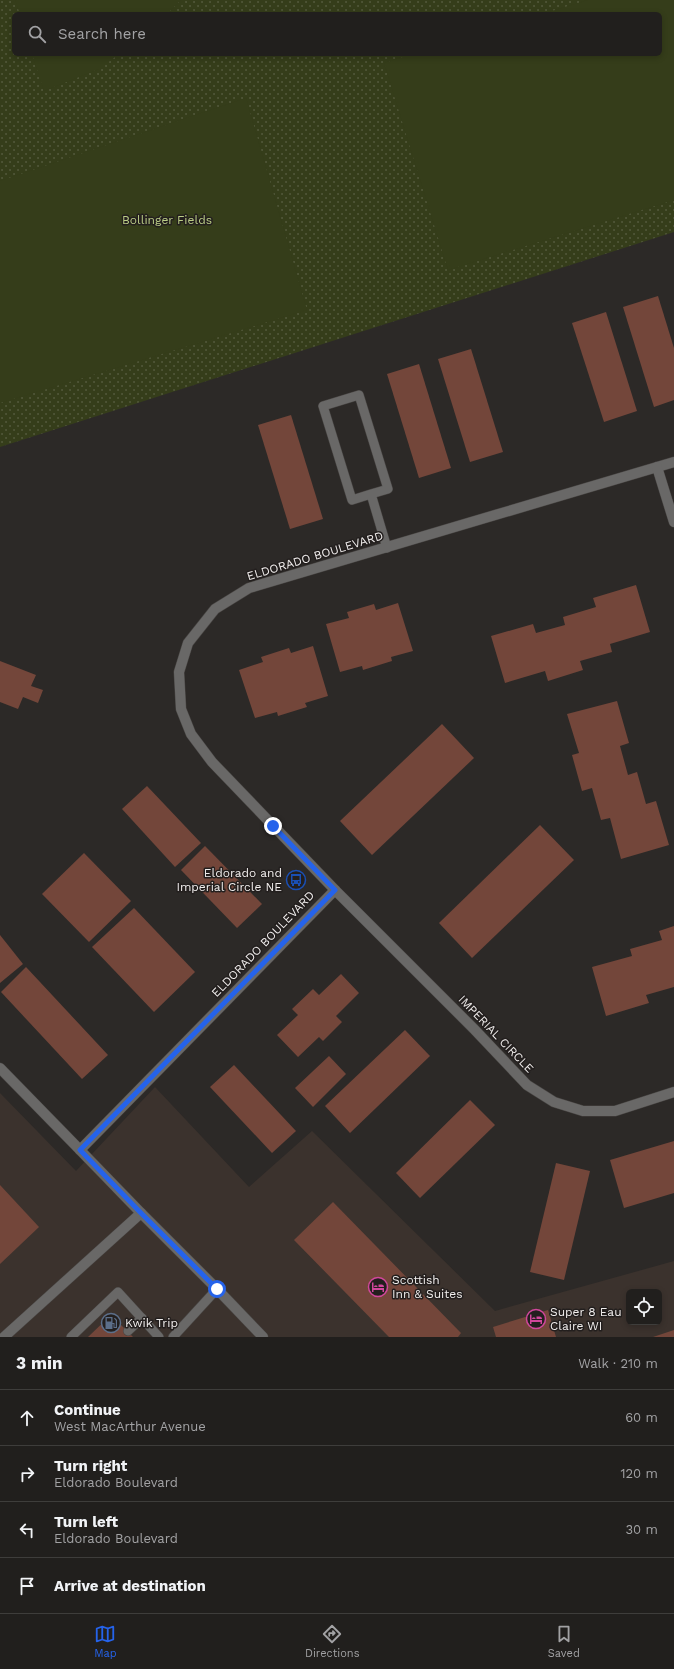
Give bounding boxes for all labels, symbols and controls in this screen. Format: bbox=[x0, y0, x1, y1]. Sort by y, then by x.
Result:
search box bbox=[12, 12, 662, 56]
icon: search bbox=[26, 23, 48, 45]
text: Search here bbox=[58, 25, 146, 43]
park label: Bollinger Fields bbox=[122, 213, 212, 227]
street label: ELDORADO BOULEVARD bbox=[245, 529, 385, 583]
route end bbox=[264, 817, 282, 835]
place label: Eldorado and Imperial Circle NE bbox=[176, 866, 282, 894]
bus stop icon: Eldorado and Imperial Circle NE bbox=[285, 869, 307, 891]
street label: ELDORADO BOULEVARD bbox=[209, 888, 317, 1000]
street label: IMPERIAL CIRCLE bbox=[456, 992, 537, 1076]
place label: Scottish Inn & Suites bbox=[392, 1273, 463, 1301]
hotel icon: Scottish Inn & Suites bbox=[367, 1276, 389, 1298]
route start bbox=[208, 1280, 226, 1298]
map controls bbox=[626, 1289, 662, 1325]
button: locate bbox=[626, 1289, 662, 1325]
place label: Super 8 Eau Claire WI bbox=[550, 1305, 622, 1333]
hotel icon: Super 8 Eau Claire WI bbox=[525, 1308, 547, 1330]
fuel station icon: Kwik Trip bbox=[100, 1312, 122, 1334]
place label: Kwik Trip bbox=[125, 1316, 178, 1330]
text: 3 min bbox=[16, 1353, 62, 1373]
text: Walk · 210 m bbox=[578, 1356, 658, 1371]
text: Continue bbox=[54, 1401, 121, 1419]
icon: ahead bbox=[16, 1407, 38, 1429]
text: 60 m bbox=[625, 1410, 658, 1425]
text: West MacArthur Avenue bbox=[54, 1419, 206, 1434]
text: Turn right bbox=[54, 1457, 127, 1475]
icon: right bbox=[16, 1463, 38, 1485]
text: 120 m bbox=[620, 1466, 658, 1481]
text: Eldorado Boulevard bbox=[54, 1475, 178, 1490]
text: Turn left bbox=[54, 1513, 118, 1531]
icon: left bbox=[16, 1519, 38, 1541]
text: 30 m bbox=[626, 1522, 658, 1537]
text: Eldorado Boulevard bbox=[54, 1531, 178, 1546]
icon: arrive bbox=[16, 1575, 38, 1597]
text: Arrive at destination bbox=[54, 1577, 206, 1595]
tab: Map bbox=[94, 1623, 117, 1660]
tab: Directions bbox=[305, 1623, 359, 1660]
tab: Saved bbox=[548, 1623, 580, 1660]

